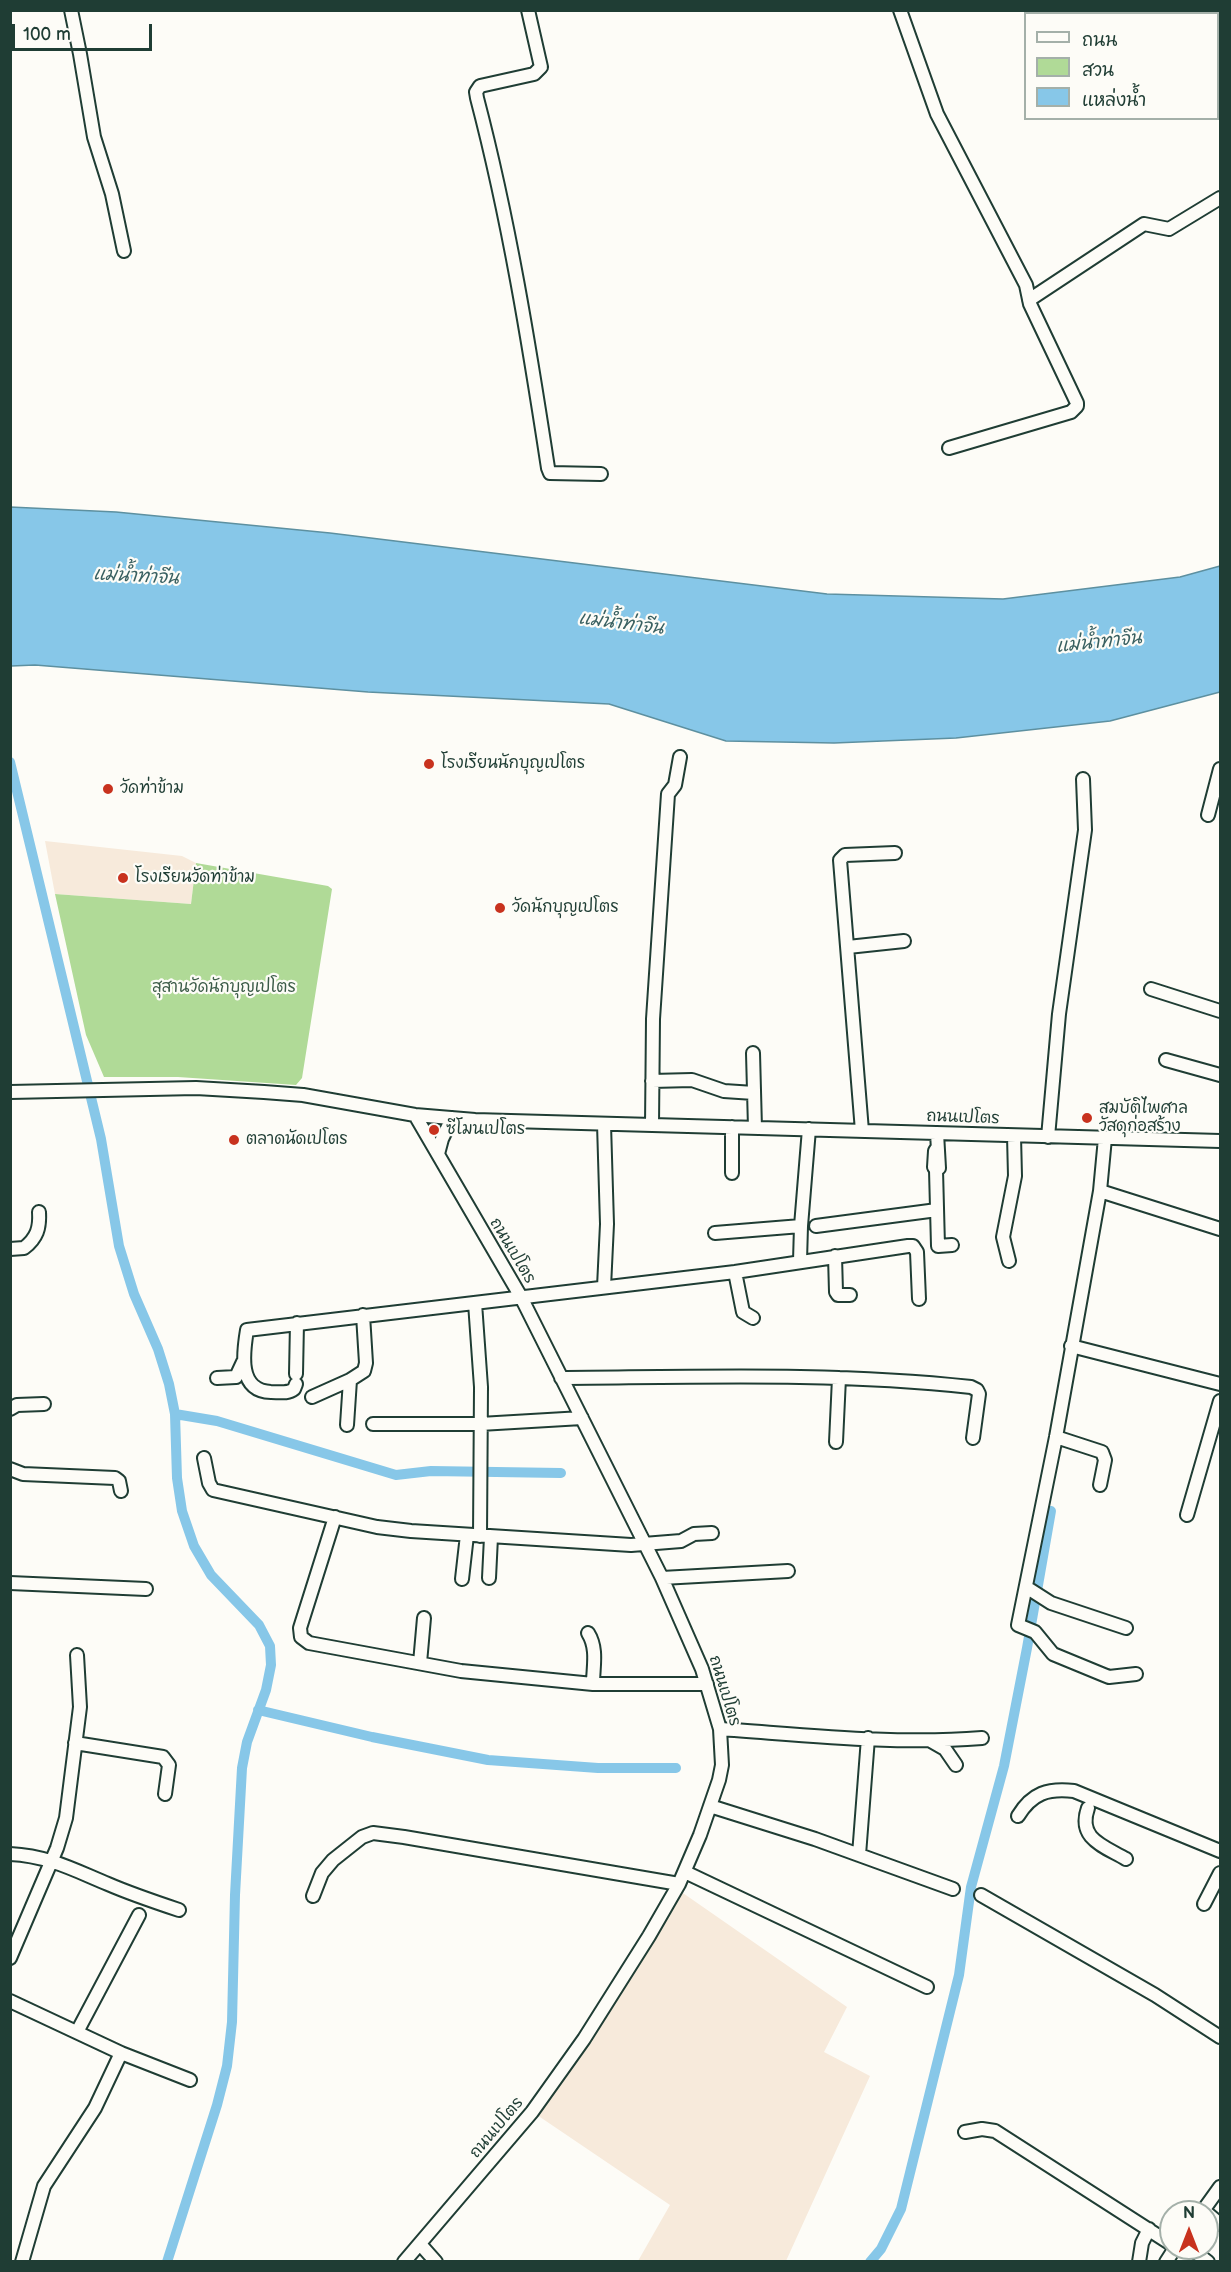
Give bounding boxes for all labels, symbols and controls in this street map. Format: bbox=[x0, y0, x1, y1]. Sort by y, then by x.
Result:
scale bar bbox=[15, 12, 154, 50]
legend bbox=[1024, 12, 1219, 120]
text: 100 m bbox=[23, 24, 71, 45]
text: ถนน bbox=[1082, 30, 1117, 51]
text: สวน bbox=[1082, 60, 1114, 81]
text: แหล่งน้ำ bbox=[1082, 90, 1146, 111]
water label: แม่น้ำท่าจีน bbox=[93, 564, 179, 590]
water label: แม่น้ำท่าจีน bbox=[577, 608, 665, 640]
water label: แม่น้ำท่าจีน bbox=[1055, 628, 1143, 658]
place label: โรงเรียนนักบุญเปโตร bbox=[441, 754, 585, 774]
marker: โรงเรียนนักบุญเปโตร bbox=[422, 757, 436, 771]
place label: วัดท่าข้าม bbox=[120, 779, 184, 799]
marker: วัดท่าข้าม bbox=[101, 782, 115, 796]
place label: โรงเรียนวัดท่าข้าม bbox=[135, 868, 255, 888]
marker: โรงเรียนวัดท่าข้าม bbox=[116, 871, 130, 885]
place label: วัดนักบุญเปโตร bbox=[512, 898, 619, 918]
marker: วัดนักบุญเปโตร bbox=[493, 901, 507, 915]
park label: สุสานวัดนักบุญเปโตร bbox=[152, 978, 296, 998]
place label: สมบัติไพศาล วัสดุก่อสร้าง bbox=[1099, 1099, 1188, 1137]
street label: ถนนเปโตร bbox=[926, 1107, 1000, 1129]
marker: สมบัติไพศาล วัสดุก่อสร้าง bbox=[1080, 1111, 1094, 1125]
place label: ซีโมนเปโตร bbox=[446, 1120, 525, 1140]
marker: ซีโมนเปโตร bbox=[427, 1123, 441, 1137]
place label: ตลาดนัดเปโตร bbox=[246, 1130, 348, 1150]
marker: ตลาดนัดเปโตร bbox=[227, 1133, 241, 1147]
street label: ถนนเปโตร bbox=[485, 1215, 539, 1287]
street label: ถนนเปโตร bbox=[704, 1653, 744, 1729]
street label: ถนนเปโตร bbox=[466, 2094, 528, 2162]
north arrow bbox=[1159, 2200, 1219, 2260]
text: N bbox=[1183, 2204, 1195, 2223]

